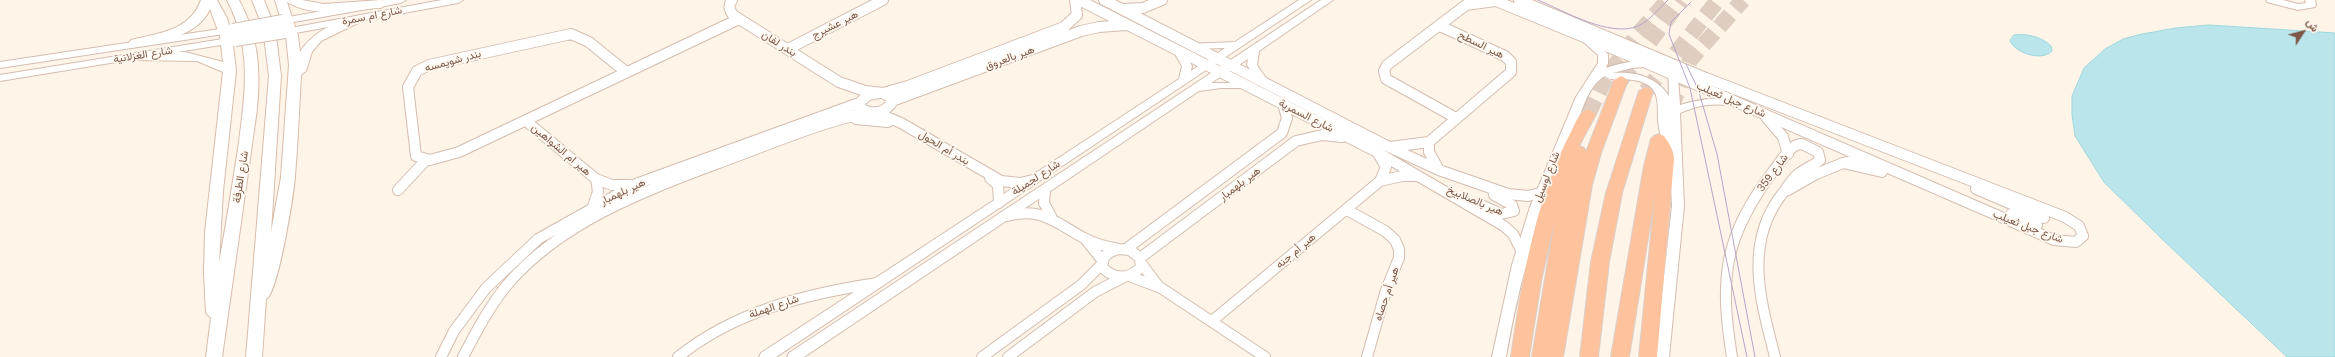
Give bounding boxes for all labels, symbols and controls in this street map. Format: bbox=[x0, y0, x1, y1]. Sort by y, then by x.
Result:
street label: شارع ام سمرة bbox=[341, 4, 403, 28]
street label: هير عشيرج bbox=[810, 8, 860, 42]
north arrow bbox=[2283, 12, 2323, 52]
text: ش bbox=[2304, 16, 2321, 34]
street label: بندر لفان bbox=[759, 28, 799, 60]
street label: هير السطح bbox=[1456, 28, 1506, 62]
street label: هير بالعروق bbox=[984, 43, 1036, 73]
street label: شارع الغزلانية bbox=[112, 44, 174, 66]
street label: بندر شويمسه bbox=[423, 47, 483, 75]
street label: شارع جبل ثعيلب bbox=[1694, 79, 1768, 121]
street label: شارع السمرية bbox=[1276, 97, 1336, 135]
street label: هير ام الشواهين bbox=[528, 121, 594, 179]
street label: بندر أم الحول bbox=[916, 128, 972, 168]
street label: شارع الطرفة bbox=[230, 150, 252, 204]
street label: شارع لوسيل bbox=[1531, 150, 1563, 204]
street label: شارع 359 bbox=[1755, 152, 1791, 194]
street label: شارع لجميلة bbox=[1009, 157, 1063, 199]
street label: هير بلهمبار bbox=[1217, 164, 1263, 204]
street label: هير بلهمبار bbox=[598, 176, 648, 208]
street label: هير بالصلابيخ bbox=[1445, 183, 1505, 219]
street label: شارع جبل ثعيلب bbox=[1991, 208, 2065, 246]
street label: هير أم جنه bbox=[1273, 230, 1319, 272]
street label: هير أم حصاه bbox=[1372, 265, 1402, 323]
street label: شارع الهملة bbox=[747, 292, 801, 322]

